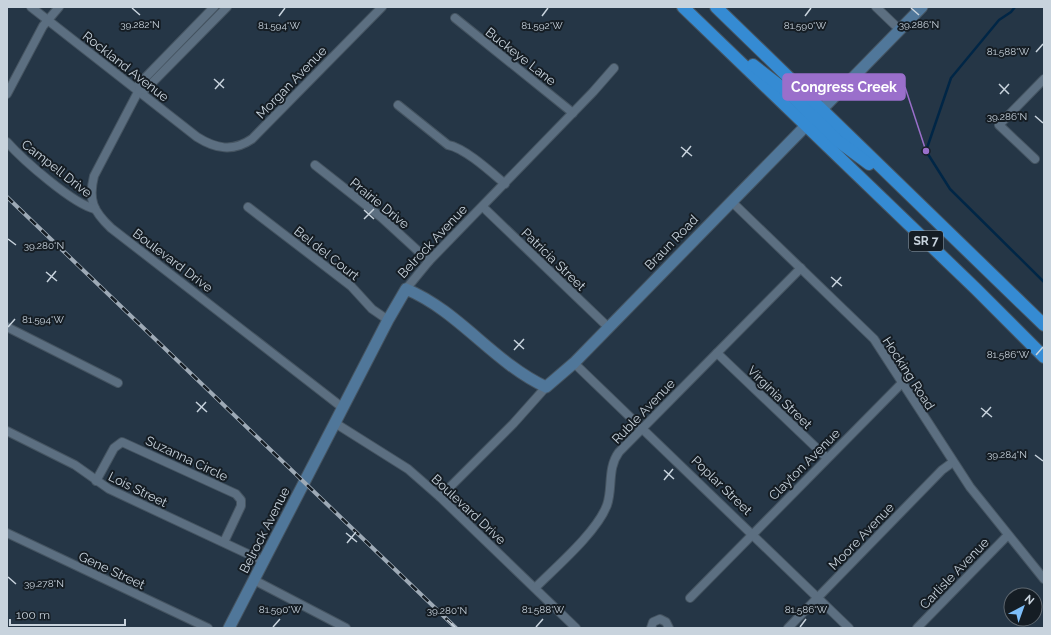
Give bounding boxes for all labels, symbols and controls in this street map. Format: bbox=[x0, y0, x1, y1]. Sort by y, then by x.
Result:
text: 39.282°N bbox=[120, 19, 160, 30]
text: 39.286°N bbox=[899, 19, 939, 30]
text: 81.594°W bbox=[258, 20, 300, 31]
text: 81.592°W bbox=[521, 20, 563, 31]
text: 81.590°W bbox=[784, 20, 827, 31]
street label: Buckeye Lane bbox=[483, 24, 559, 89]
street label: Rockland Avenue bbox=[80, 28, 172, 105]
street label: Morgan Avenue bbox=[253, 43, 330, 122]
text: 81.588°W bbox=[987, 46, 1030, 57]
callout: Congress Creek bbox=[783, 74, 905, 100]
text: Congress Creek bbox=[791, 79, 897, 95]
text: 39.286°N bbox=[987, 111, 1027, 122]
street label: Campell Drive bbox=[19, 136, 95, 201]
street label: Prairie Drive bbox=[347, 175, 413, 232]
street label: Belrock Avenue bbox=[395, 201, 470, 281]
street label: Braun Road bbox=[642, 212, 701, 273]
street label: Bel del Court bbox=[291, 223, 363, 284]
street label: Patricia Street bbox=[519, 225, 589, 294]
street label: Boulevard Drive bbox=[130, 226, 216, 295]
road number: SR 7 bbox=[909, 231, 943, 251]
text: 39.280°N bbox=[24, 240, 64, 251]
text: 81.594°W bbox=[22, 314, 64, 325]
street label: Hocking Road bbox=[879, 334, 938, 413]
text: 81.586°W bbox=[987, 349, 1030, 360]
street label: Virginia Street bbox=[744, 363, 815, 432]
street label: Ruble Avenue bbox=[609, 376, 678, 447]
street label: Clayton Avenue bbox=[766, 425, 843, 503]
street label: Suzanna Circle bbox=[143, 433, 231, 484]
text: 39.284°N bbox=[987, 449, 1027, 460]
street label: Poplar Street bbox=[688, 453, 755, 518]
street label: Lois Street bbox=[106, 469, 170, 510]
street label: Boulevard Drive bbox=[429, 471, 509, 548]
street label: Belrock Avenue bbox=[236, 484, 293, 576]
street label: Moore Avenue bbox=[826, 499, 897, 573]
street label: Carlisle Avenue bbox=[917, 534, 992, 612]
street label: Gene Street bbox=[76, 549, 148, 593]
text: 39.278°N bbox=[24, 578, 64, 589]
north arrow bbox=[1003, 587, 1043, 627]
text: N bbox=[1022, 592, 1037, 607]
scale bar bbox=[10, 601, 125, 627]
text: 81.590°W bbox=[259, 604, 302, 615]
text: 81.588°W bbox=[522, 604, 565, 615]
text: 81.586°W bbox=[785, 604, 828, 615]
text: 39.280°N bbox=[427, 605, 467, 616]
text: 100 m bbox=[16, 608, 50, 622]

